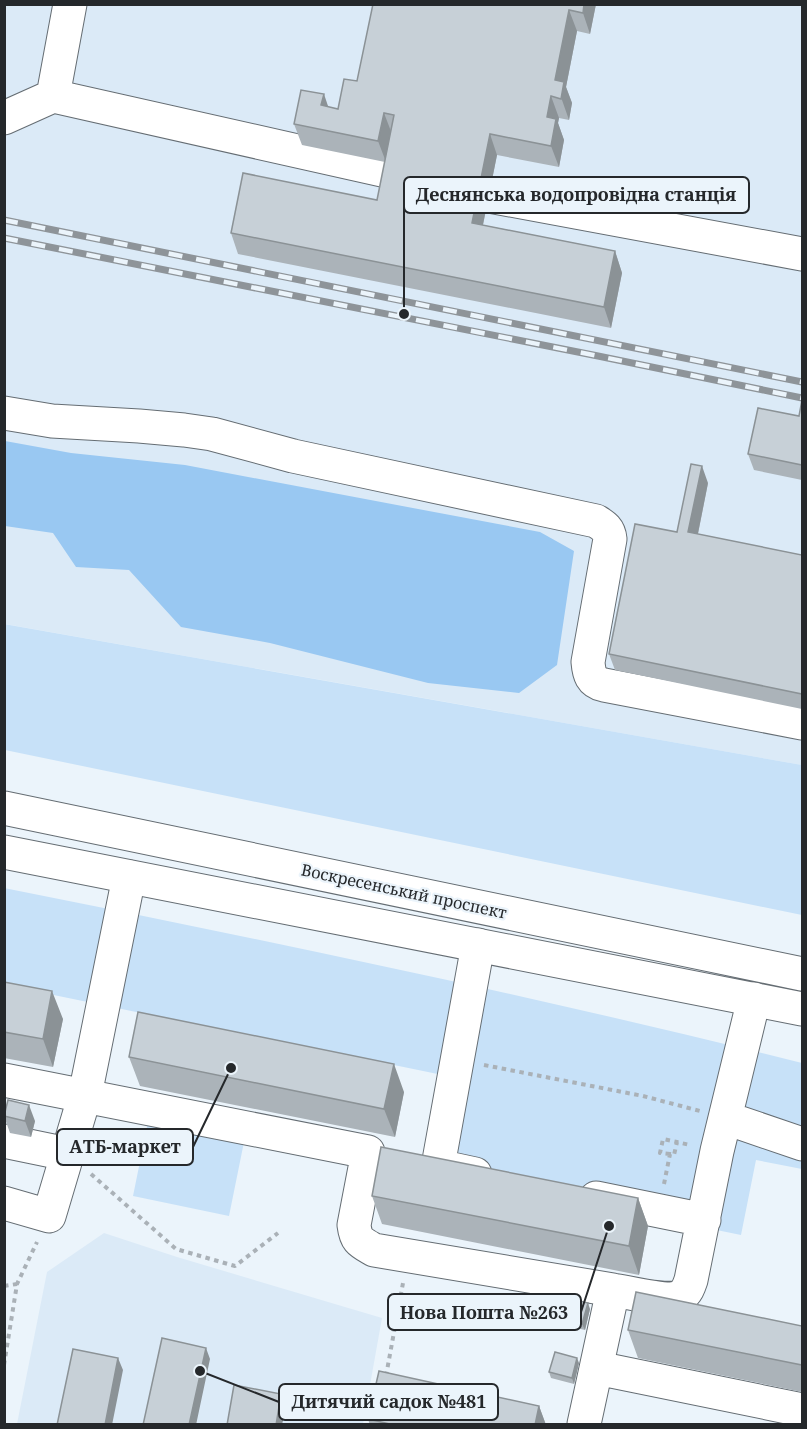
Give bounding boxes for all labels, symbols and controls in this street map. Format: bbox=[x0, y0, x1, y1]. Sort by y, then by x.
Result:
callout: Деснянська водопровідна станція bbox=[404, 177, 749, 213]
text: Деснянська водопровідна станція bbox=[416, 182, 736, 206]
street label: Воскресенський проспект bbox=[299, 858, 509, 924]
callout: АТБ-маркет bbox=[57, 1129, 193, 1165]
text: АТБ-маркет bbox=[69, 1134, 181, 1158]
callout: Нова Пошта №263 bbox=[388, 1294, 581, 1330]
text: Нова Пошта №263 bbox=[400, 1300, 568, 1324]
callout: Дитячий садок №481 bbox=[279, 1384, 498, 1420]
text: Дитячий садок №481 bbox=[292, 1389, 486, 1413]

